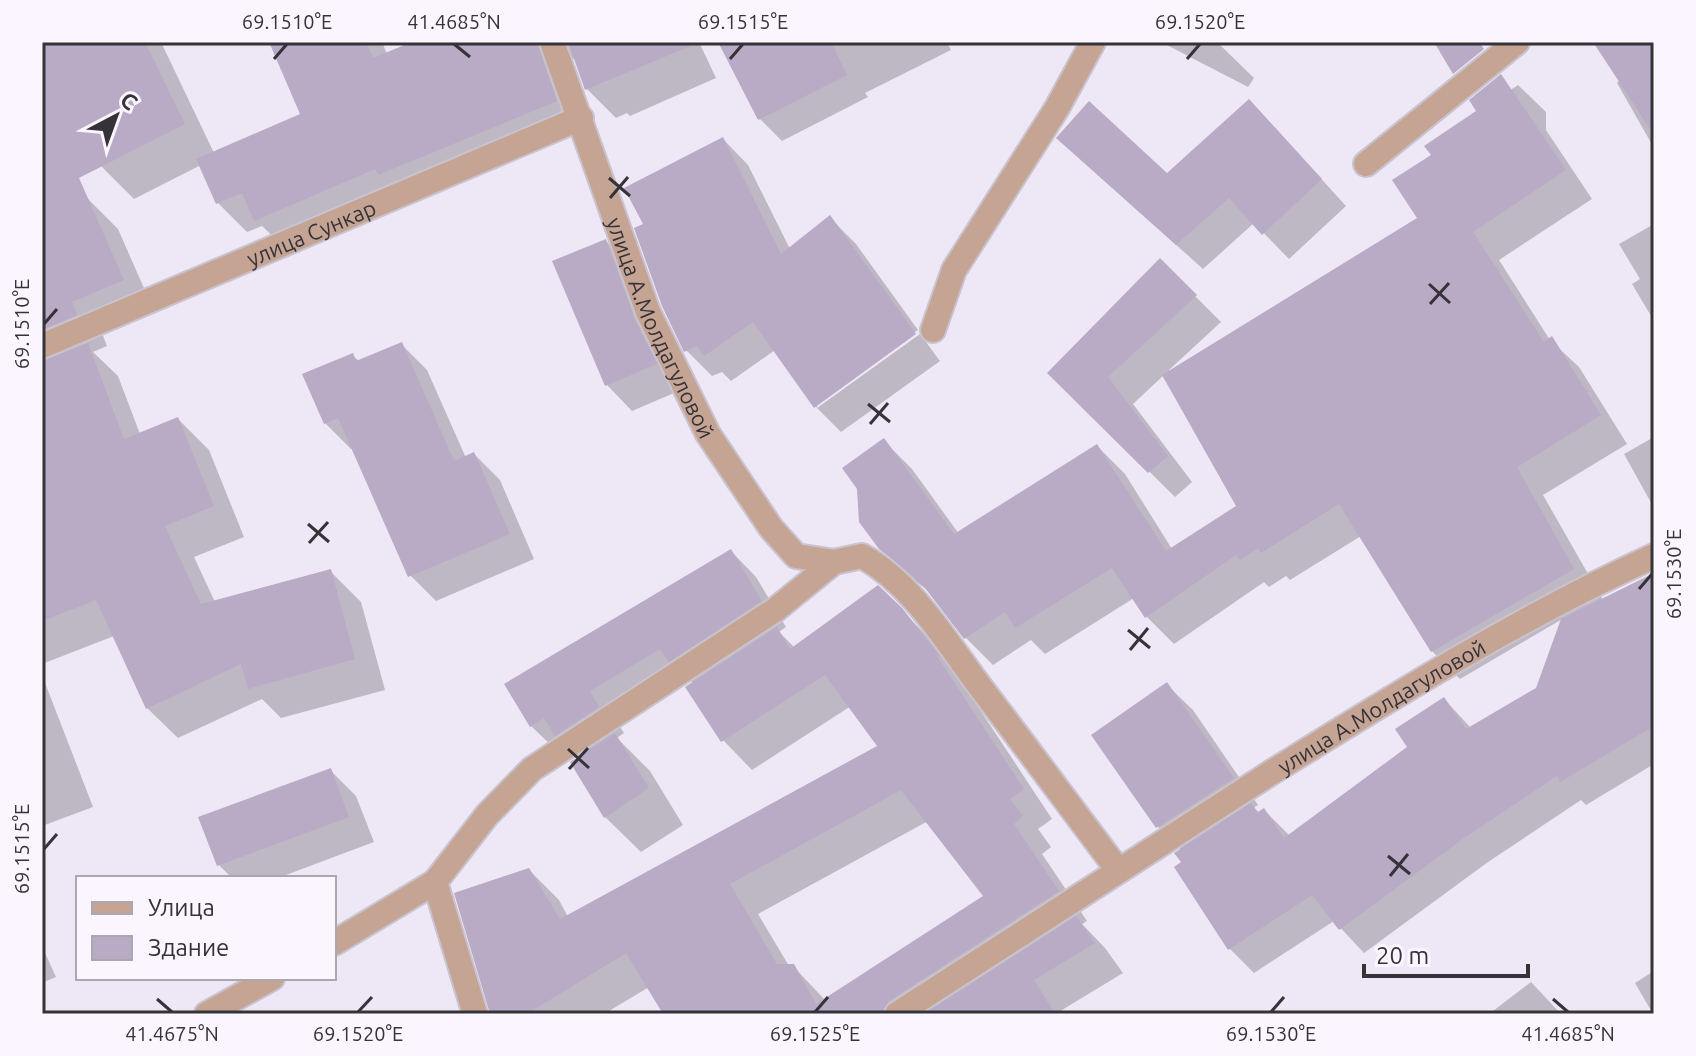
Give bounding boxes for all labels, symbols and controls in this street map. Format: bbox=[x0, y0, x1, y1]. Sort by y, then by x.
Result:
text: 69.1510°E bbox=[242, 10, 332, 33]
text: 41.4685°N bbox=[407, 10, 501, 33]
text: 69.1515°E bbox=[698, 10, 788, 33]
text: 69.1520°E bbox=[1155, 10, 1245, 33]
north arrow bbox=[76, 76, 156, 156]
text: С bbox=[116, 86, 143, 115]
street label: улица Сункар bbox=[243, 194, 379, 271]
street label: улица А.Молдагуловой bbox=[603, 214, 720, 442]
text: 69.1510°E bbox=[10, 279, 33, 369]
text: 69.1530°E bbox=[1662, 529, 1685, 619]
street label: улица А.Молдагуловой bbox=[1273, 633, 1489, 778]
text: 69.1515°E bbox=[10, 804, 33, 894]
legend bbox=[76, 876, 336, 980]
text: Улица bbox=[148, 894, 215, 921]
scale bar bbox=[1364, 928, 1528, 978]
text: Здание bbox=[148, 934, 229, 961]
text: 20 m bbox=[1376, 942, 1429, 969]
text: 41.4675°N bbox=[125, 1022, 219, 1045]
text: 69.1520°E bbox=[313, 1022, 403, 1045]
text: 69.1525°E bbox=[770, 1022, 860, 1045]
text: 69.1530°E bbox=[1226, 1022, 1316, 1045]
text: 41.4685°N bbox=[1521, 1022, 1615, 1045]

